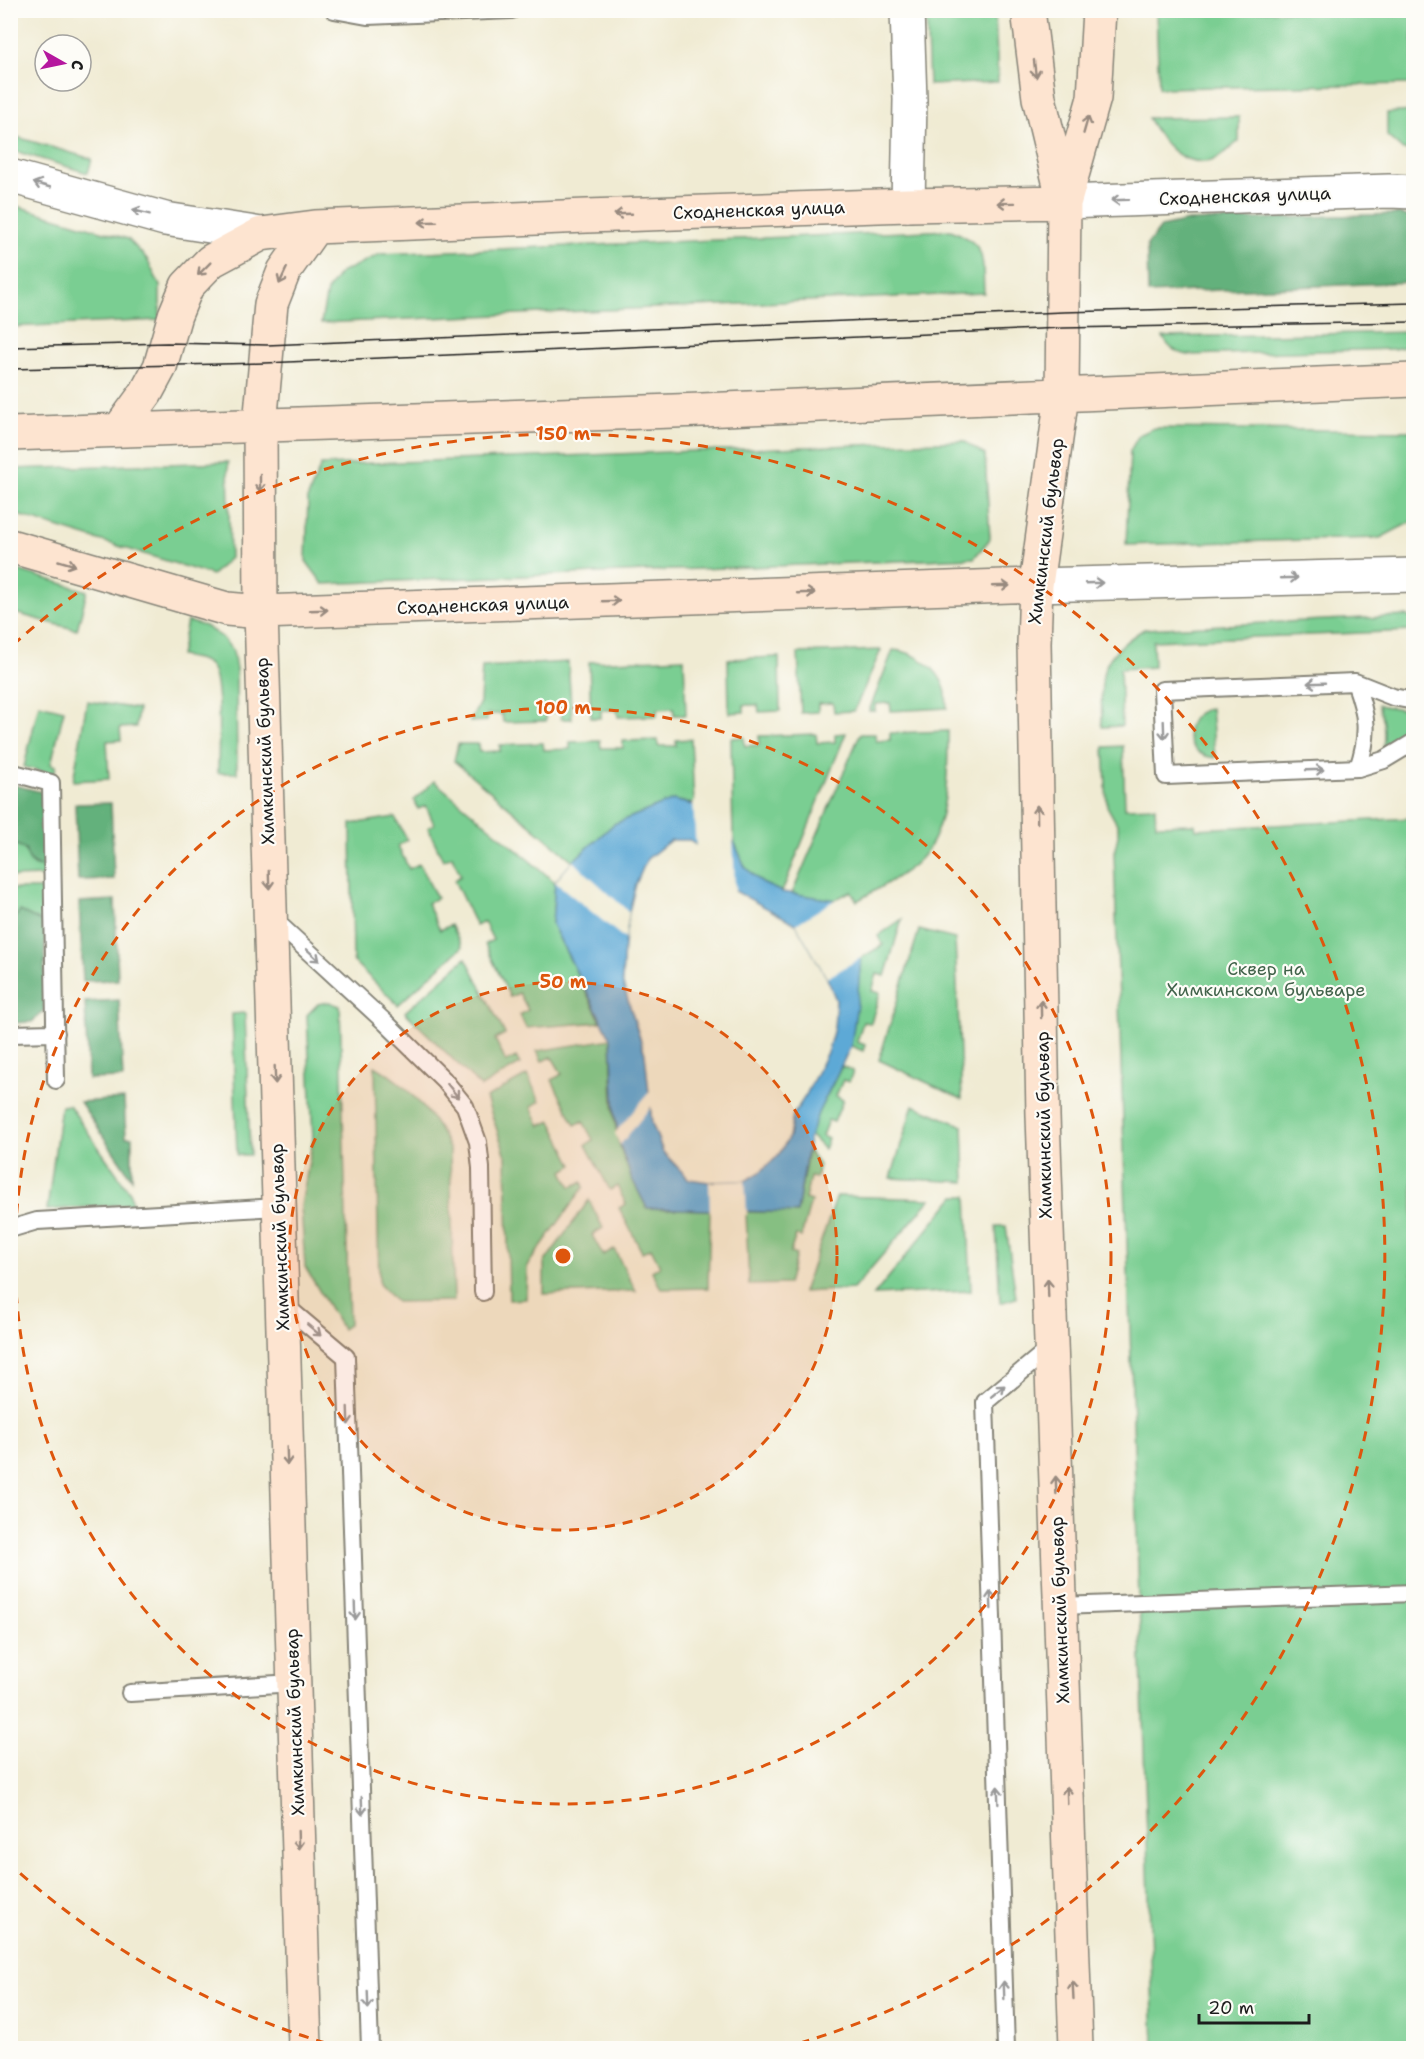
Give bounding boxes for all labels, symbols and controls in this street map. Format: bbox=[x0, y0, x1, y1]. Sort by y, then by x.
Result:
north arrow bbox=[33, 33, 93, 93]
one-way arrow bbox=[1030, 58, 1041, 78]
text: С bbox=[66, 59, 88, 72]
one-way arrow bbox=[1081, 116, 1092, 135]
one-way arrow bbox=[33, 178, 52, 190]
street label: Сходненская улица bbox=[1158, 181, 1332, 211]
one-way arrow bbox=[1111, 194, 1131, 206]
street label: Сходненская улица bbox=[672, 195, 846, 225]
one-way arrow bbox=[996, 197, 1016, 209]
one-way arrow bbox=[132, 206, 151, 217]
one-way arrow bbox=[613, 209, 633, 220]
one-way arrow bbox=[418, 217, 438, 228]
one-way arrow bbox=[197, 261, 211, 276]
one-way arrow bbox=[277, 266, 289, 284]
text: 150 m bbox=[536, 422, 591, 446]
street label: Химкинский бульвар bbox=[1023, 436, 1069, 626]
one-way arrow bbox=[254, 473, 266, 493]
one-way arrow bbox=[57, 558, 76, 569]
one-way arrow bbox=[1279, 572, 1299, 584]
one-way arrow bbox=[1084, 577, 1104, 589]
one-way arrow bbox=[990, 580, 1010, 592]
one-way arrow bbox=[795, 588, 815, 599]
street label: Сходненская улица bbox=[396, 590, 570, 620]
one-way arrow bbox=[600, 595, 620, 606]
one-way arrow bbox=[309, 604, 329, 616]
street label: Химкинский бульвар bbox=[250, 657, 280, 845]
one-way arrow bbox=[1307, 678, 1327, 689]
text: 100 m bbox=[535, 696, 591, 720]
one-way arrow bbox=[1158, 720, 1169, 740]
one-way arrow bbox=[1304, 764, 1324, 775]
one-way arrow bbox=[1031, 805, 1043, 825]
one-way arrow bbox=[263, 870, 275, 890]
one-way arrow bbox=[305, 948, 320, 962]
park label: Сквер на Химкинском бульваре bbox=[1166, 957, 1366, 1002]
text: 50 m bbox=[540, 970, 587, 994]
one-way arrow bbox=[1035, 1000, 1047, 1020]
street label: Химкинский бульвар bbox=[1030, 1031, 1058, 1219]
one-way arrow bbox=[269, 1065, 281, 1085]
one-way arrow bbox=[446, 1083, 460, 1098]
street label: Химкинский бульвар bbox=[265, 1143, 295, 1331]
centre of rings bbox=[553, 1246, 573, 1266]
one-way arrow bbox=[1043, 1279, 1054, 1299]
one-way arrow bbox=[306, 1323, 321, 1337]
one-way arrow bbox=[990, 1384, 1006, 1397]
one-way arrow bbox=[343, 1405, 354, 1425]
one-way arrow bbox=[281, 1446, 292, 1466]
one-way arrow bbox=[1050, 1475, 1061, 1495]
street label: Химкинский бульвар bbox=[1045, 1516, 1075, 1704]
one-way arrow bbox=[986, 1591, 997, 1611]
one-way arrow bbox=[349, 1600, 360, 1620]
street label: Химкинский бульвар bbox=[280, 1628, 310, 1816]
one-way arrow bbox=[992, 1786, 1003, 1806]
one-way arrow bbox=[1061, 1786, 1072, 1806]
one-way arrow bbox=[356, 1795, 367, 1815]
one-way arrow bbox=[293, 1830, 304, 1850]
one-way arrow bbox=[998, 1981, 1010, 2001]
one-way arrow bbox=[1068, 1981, 1079, 2001]
scale bar bbox=[1199, 1987, 1308, 2025]
one-way arrow bbox=[363, 1990, 374, 2010]
text: 20 m bbox=[1208, 1996, 1254, 2020]

